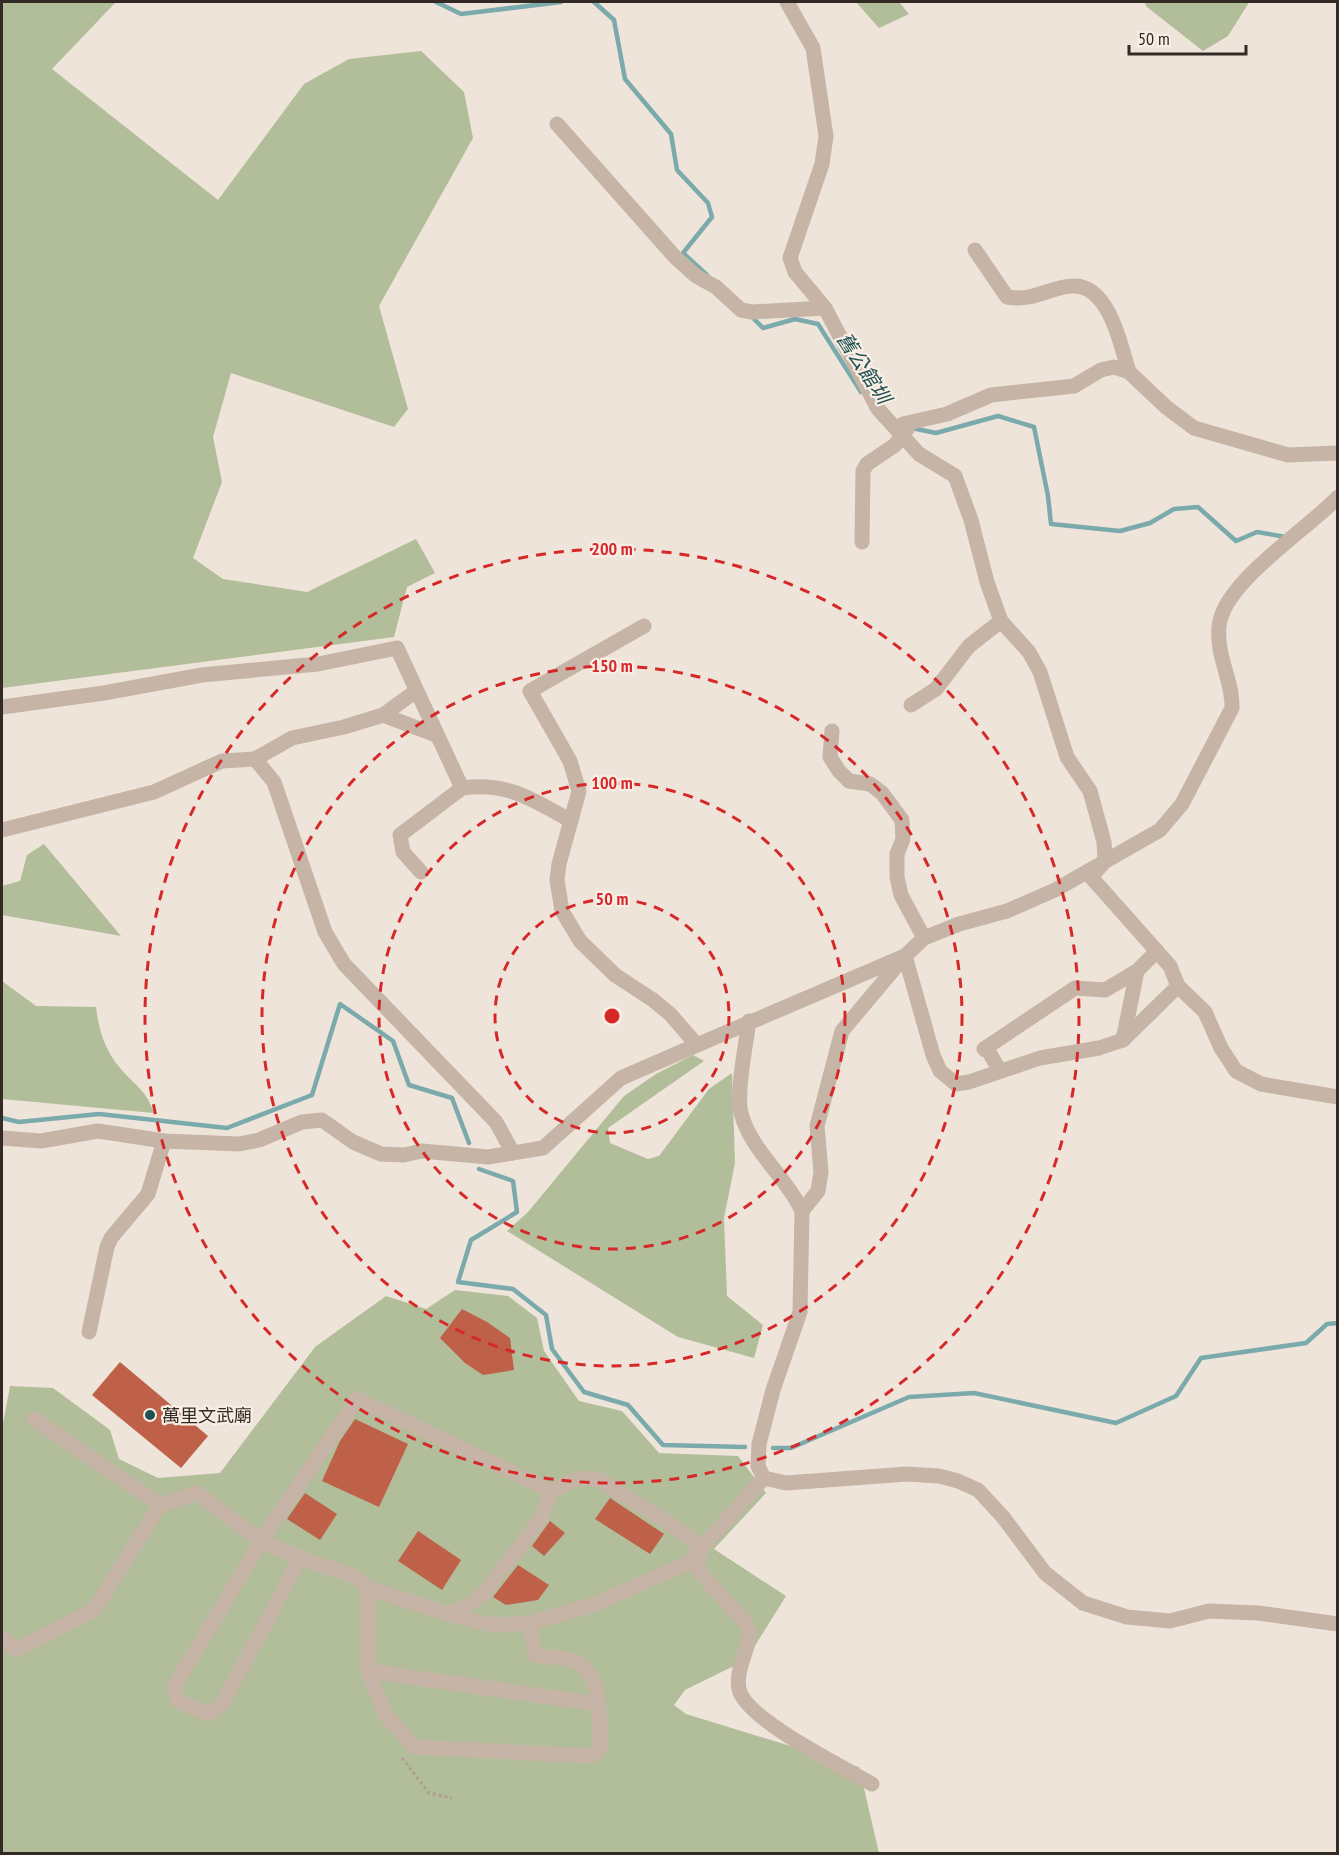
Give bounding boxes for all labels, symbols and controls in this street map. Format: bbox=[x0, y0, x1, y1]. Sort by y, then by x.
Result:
scale bar bbox=[1129, 18, 1246, 56]
text: 50 m bbox=[1138, 27, 1170, 50]
water label: 舊公館圳 bbox=[831, 327, 898, 411]
text: 200 m bbox=[591, 537, 633, 560]
text: 150 m bbox=[591, 654, 633, 677]
text: 100 m bbox=[591, 771, 633, 794]
text: 50 m bbox=[596, 887, 628, 910]
centre of rings bbox=[602, 1006, 622, 1026]
place label: 萬里文武廟 bbox=[162, 1404, 252, 1427]
marker: 萬里文武廟 bbox=[143, 1408, 157, 1422]

